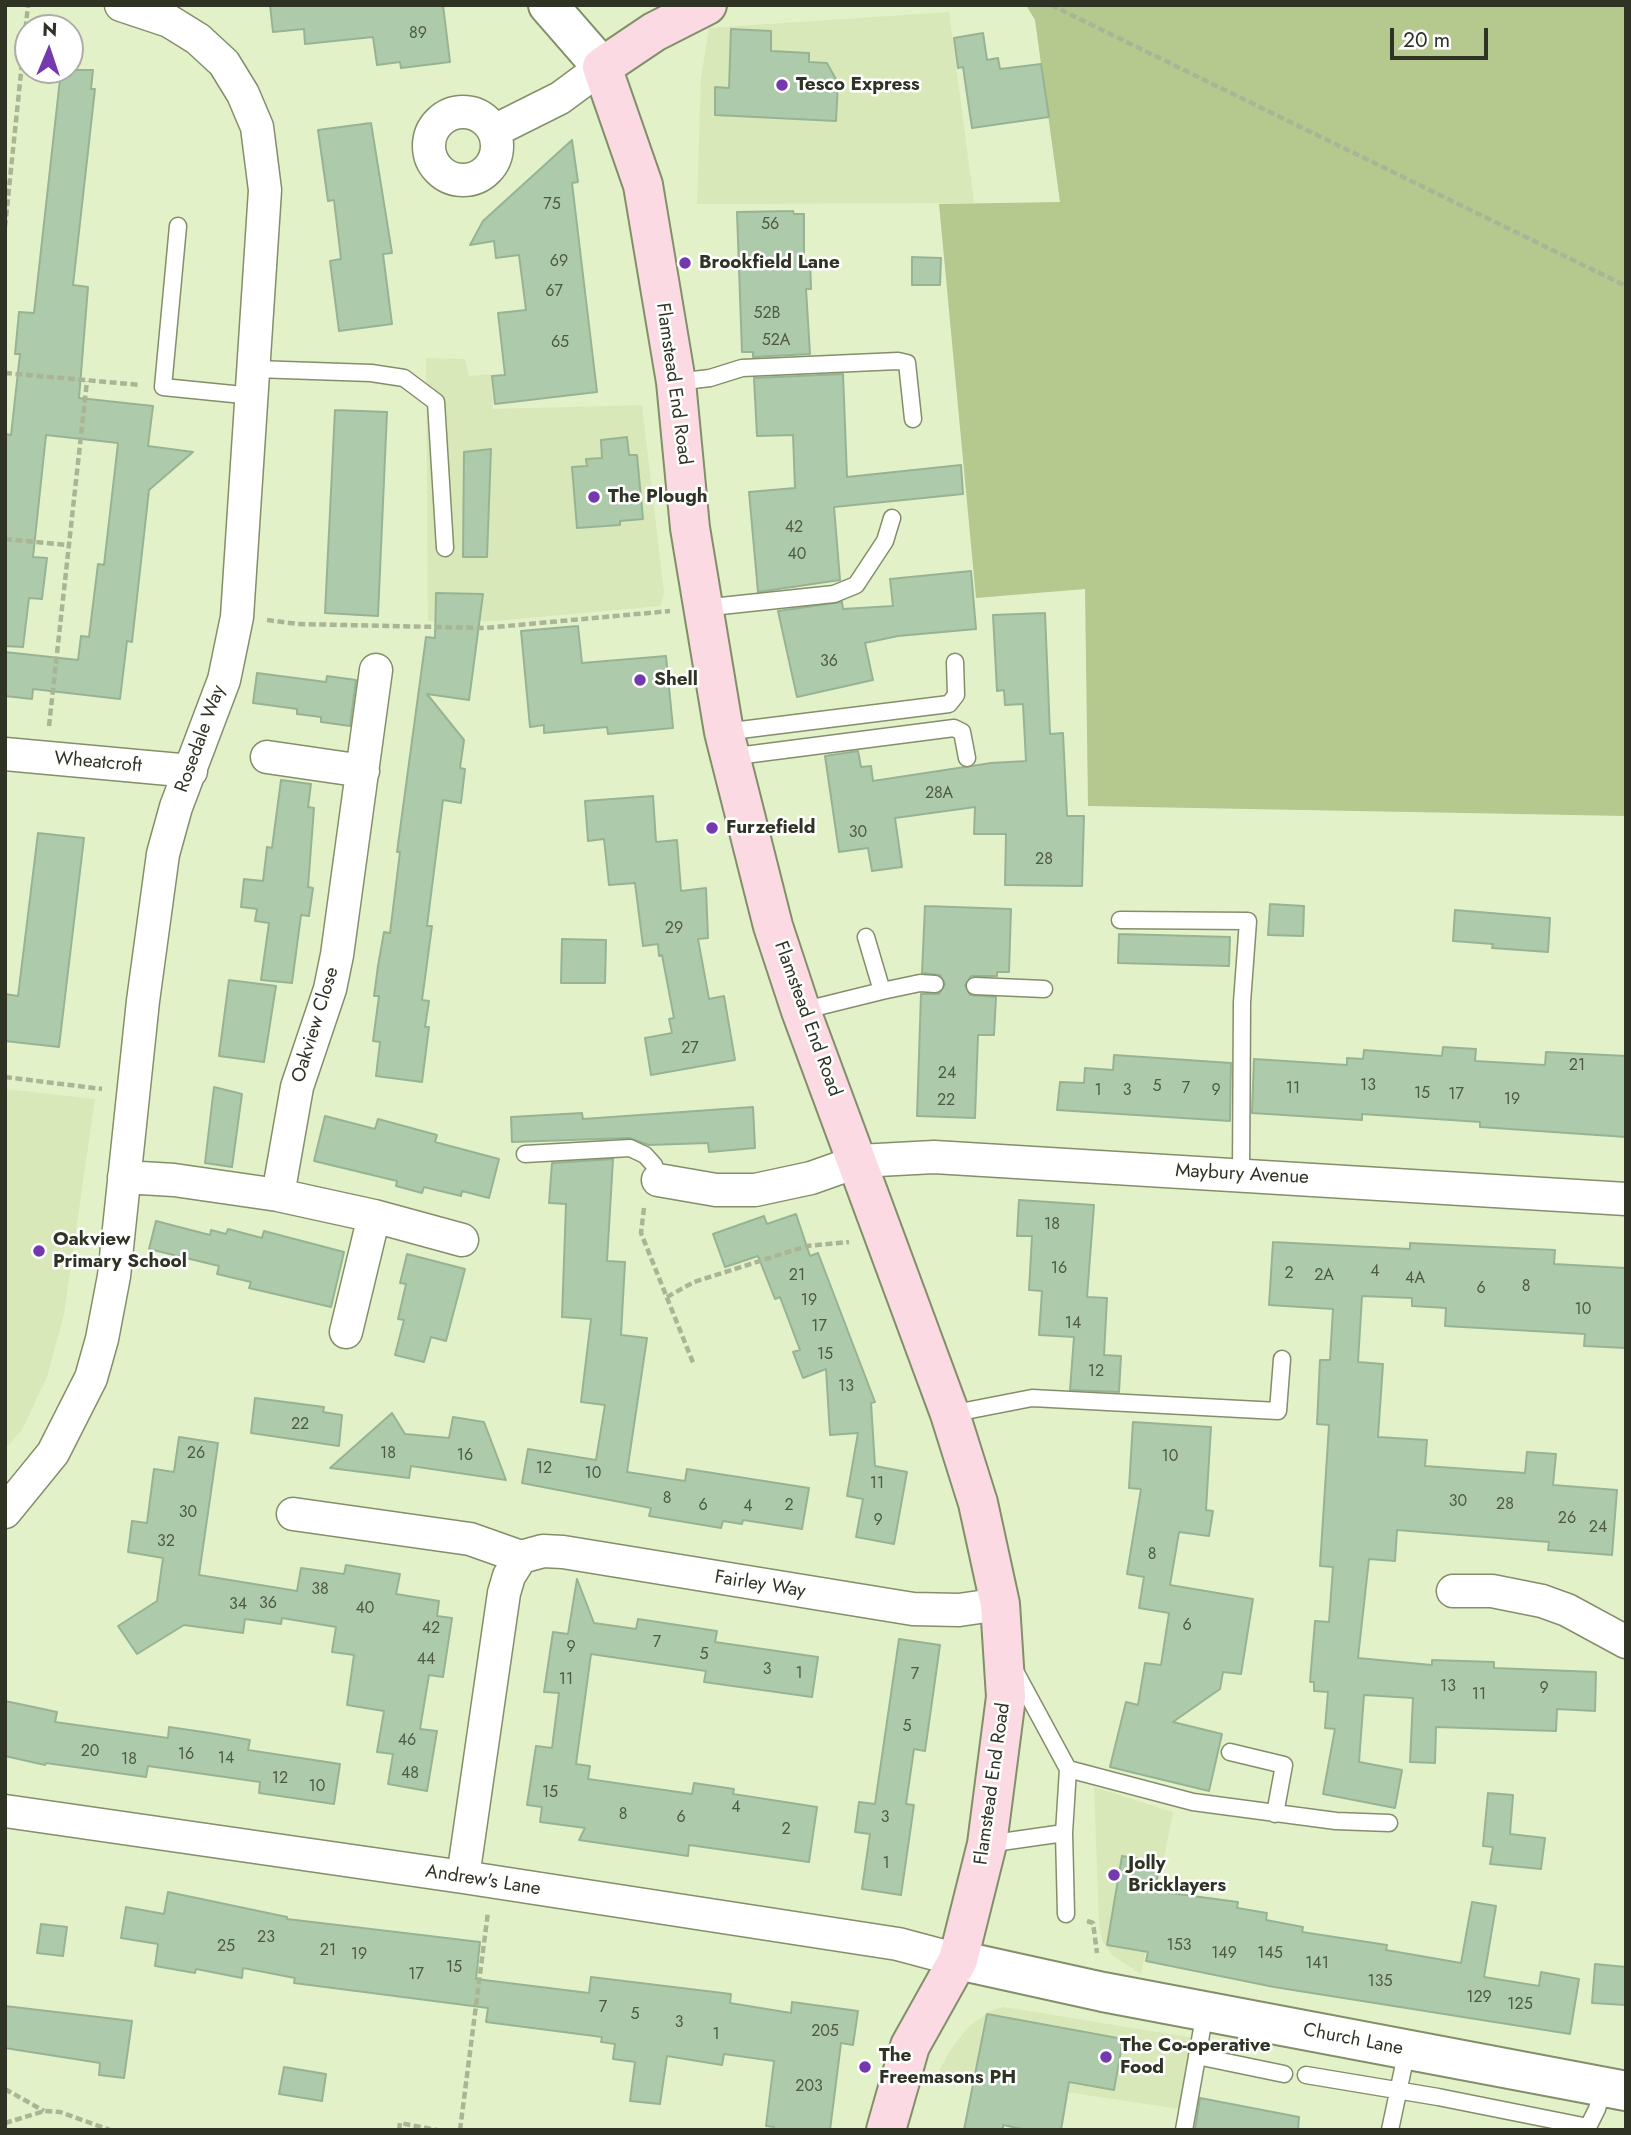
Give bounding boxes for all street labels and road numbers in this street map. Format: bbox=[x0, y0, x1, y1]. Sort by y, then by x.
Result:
street label: Flamstead End Road bbox=[650, 301, 696, 467]
street label: Rosedale Way bbox=[171, 682, 231, 796]
street label: Wheatcroft bbox=[53, 748, 143, 778]
street label: Flamstead End Road bbox=[768, 938, 846, 1100]
street label: Oakview Close bbox=[288, 965, 344, 1085]
street label: Maybury Avenue bbox=[1175, 1160, 1309, 1190]
street label: Fairley Way bbox=[713, 1567, 807, 1603]
street label: Flamstead End Road bbox=[970, 1701, 1016, 1867]
street label: Andrew's Lane bbox=[424, 1861, 542, 1901]
street label: Church Lane bbox=[1301, 2019, 1405, 2061]

